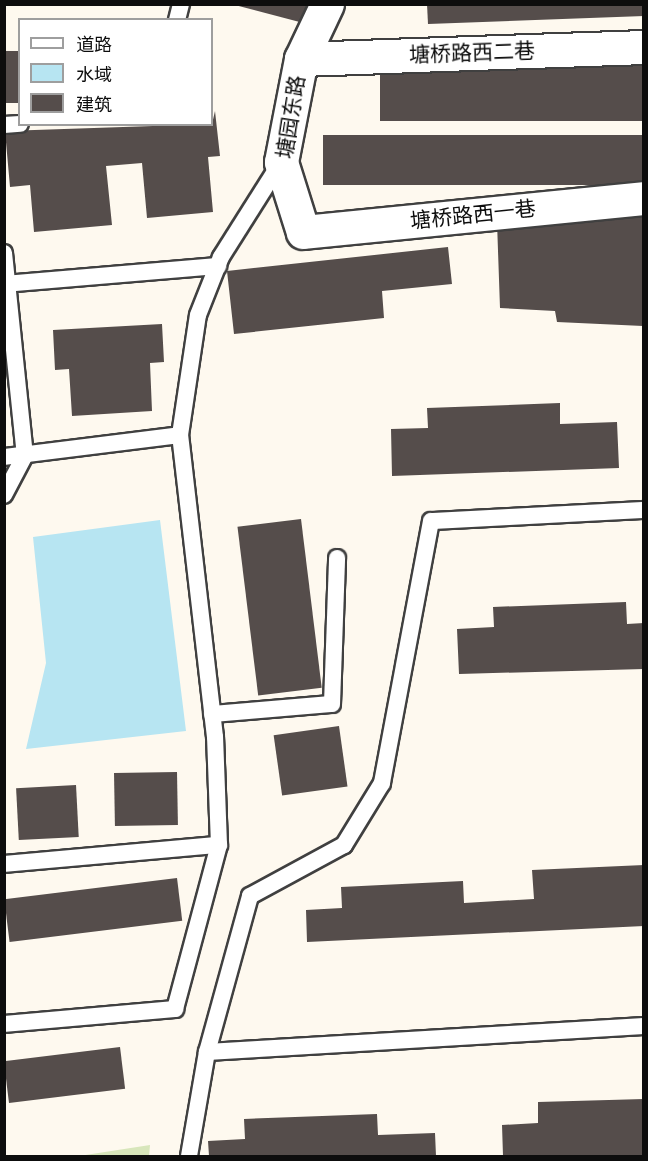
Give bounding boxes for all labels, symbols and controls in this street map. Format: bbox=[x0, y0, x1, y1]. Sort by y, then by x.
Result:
legend bbox=[18, 18, 213, 126]
text: 道路 bbox=[76, 35, 112, 55]
street label: 塘桥路西二巷 bbox=[409, 38, 535, 68]
text: 水域 bbox=[76, 65, 112, 85]
street label: 塘园东路 bbox=[272, 74, 310, 160]
text: 建筑 bbox=[76, 95, 112, 115]
street label: 塘桥路西一巷 bbox=[409, 196, 537, 234]

